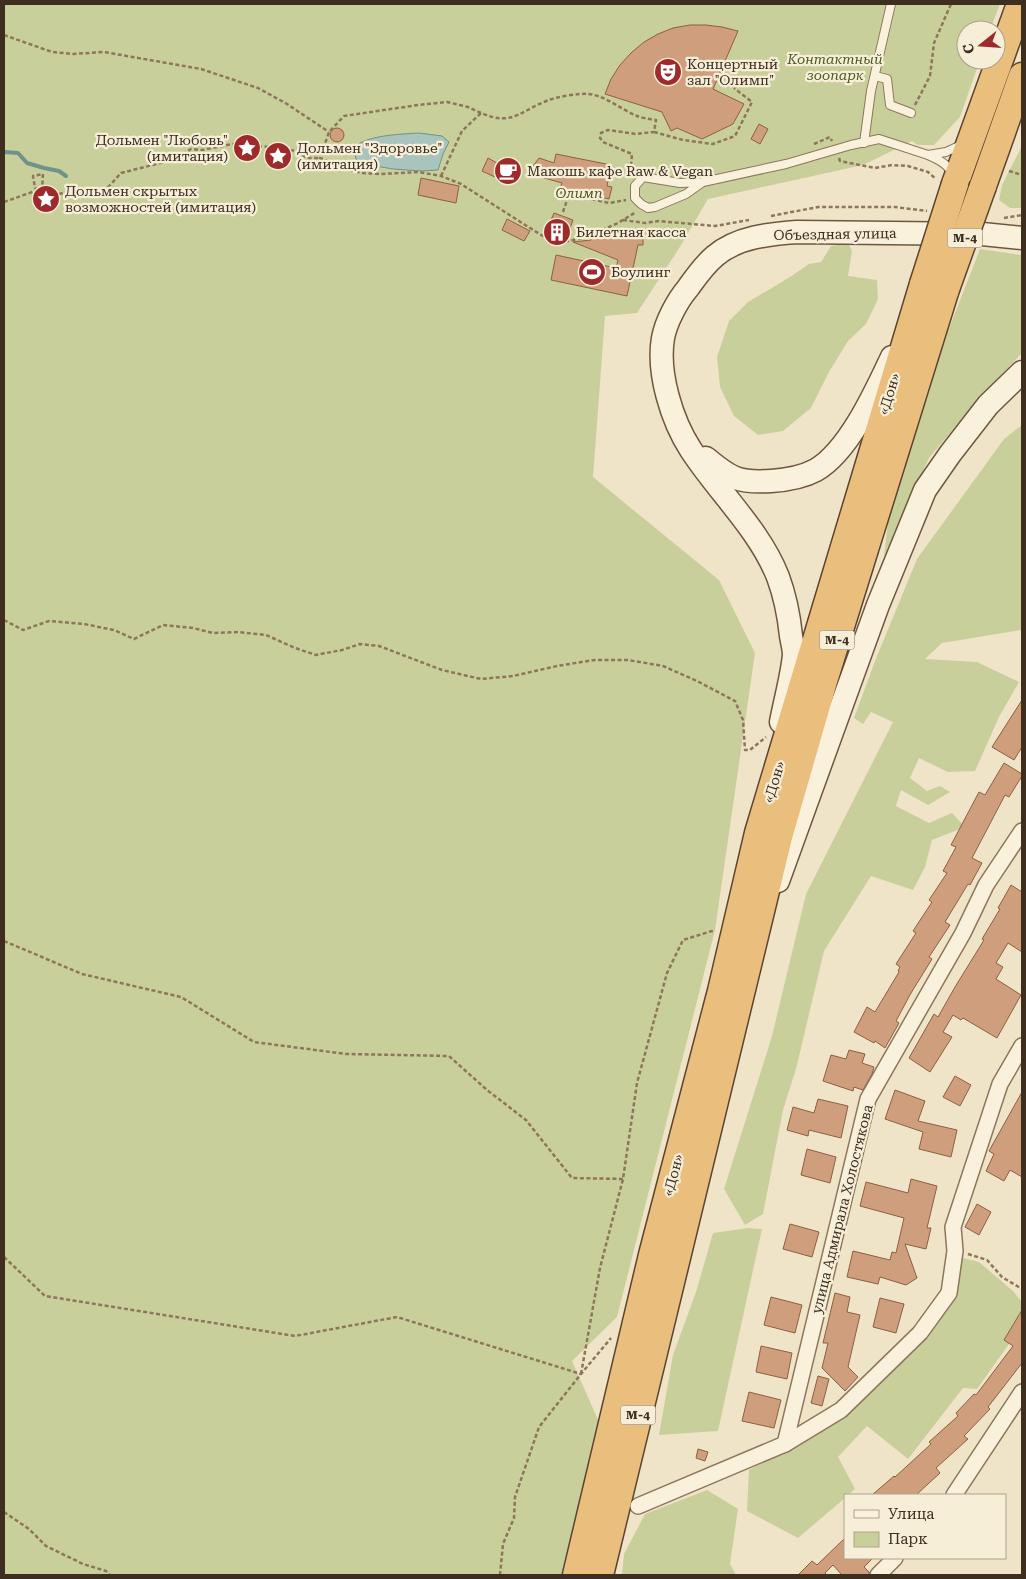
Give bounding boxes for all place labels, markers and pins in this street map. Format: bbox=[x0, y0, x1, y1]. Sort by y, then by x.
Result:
place label: Концертный зал "Олимп" bbox=[687, 56, 778, 88]
theatre icon: Концертный зал "Олимп" bbox=[653, 57, 683, 87]
place label: Дольмен "Любовь" (имитация) bbox=[96, 132, 228, 164]
place icon: Дольмен "Любовь" (имитация) bbox=[232, 133, 262, 163]
place label: Дольмен "Здоровье" (имитация) bbox=[297, 140, 443, 172]
place icon: Дольмен "Здоровье" (имитация) bbox=[263, 141, 293, 171]
cafe icon: Макошь кафе Raw & Vegan bbox=[493, 156, 523, 186]
place label: Макошь кафе Raw & Vegan bbox=[527, 163, 713, 179]
place label: Дольмен скрытых возможностей (имитация) bbox=[65, 183, 256, 215]
place icon: Дольмен скрытых возможностей (имитация) bbox=[31, 184, 61, 214]
building icon: Билетная касса bbox=[542, 217, 572, 247]
place label: Билетная касса bbox=[576, 224, 687, 240]
sports icon: Боулинг bbox=[577, 257, 607, 287]
place label: Боулинг bbox=[611, 264, 671, 280]

